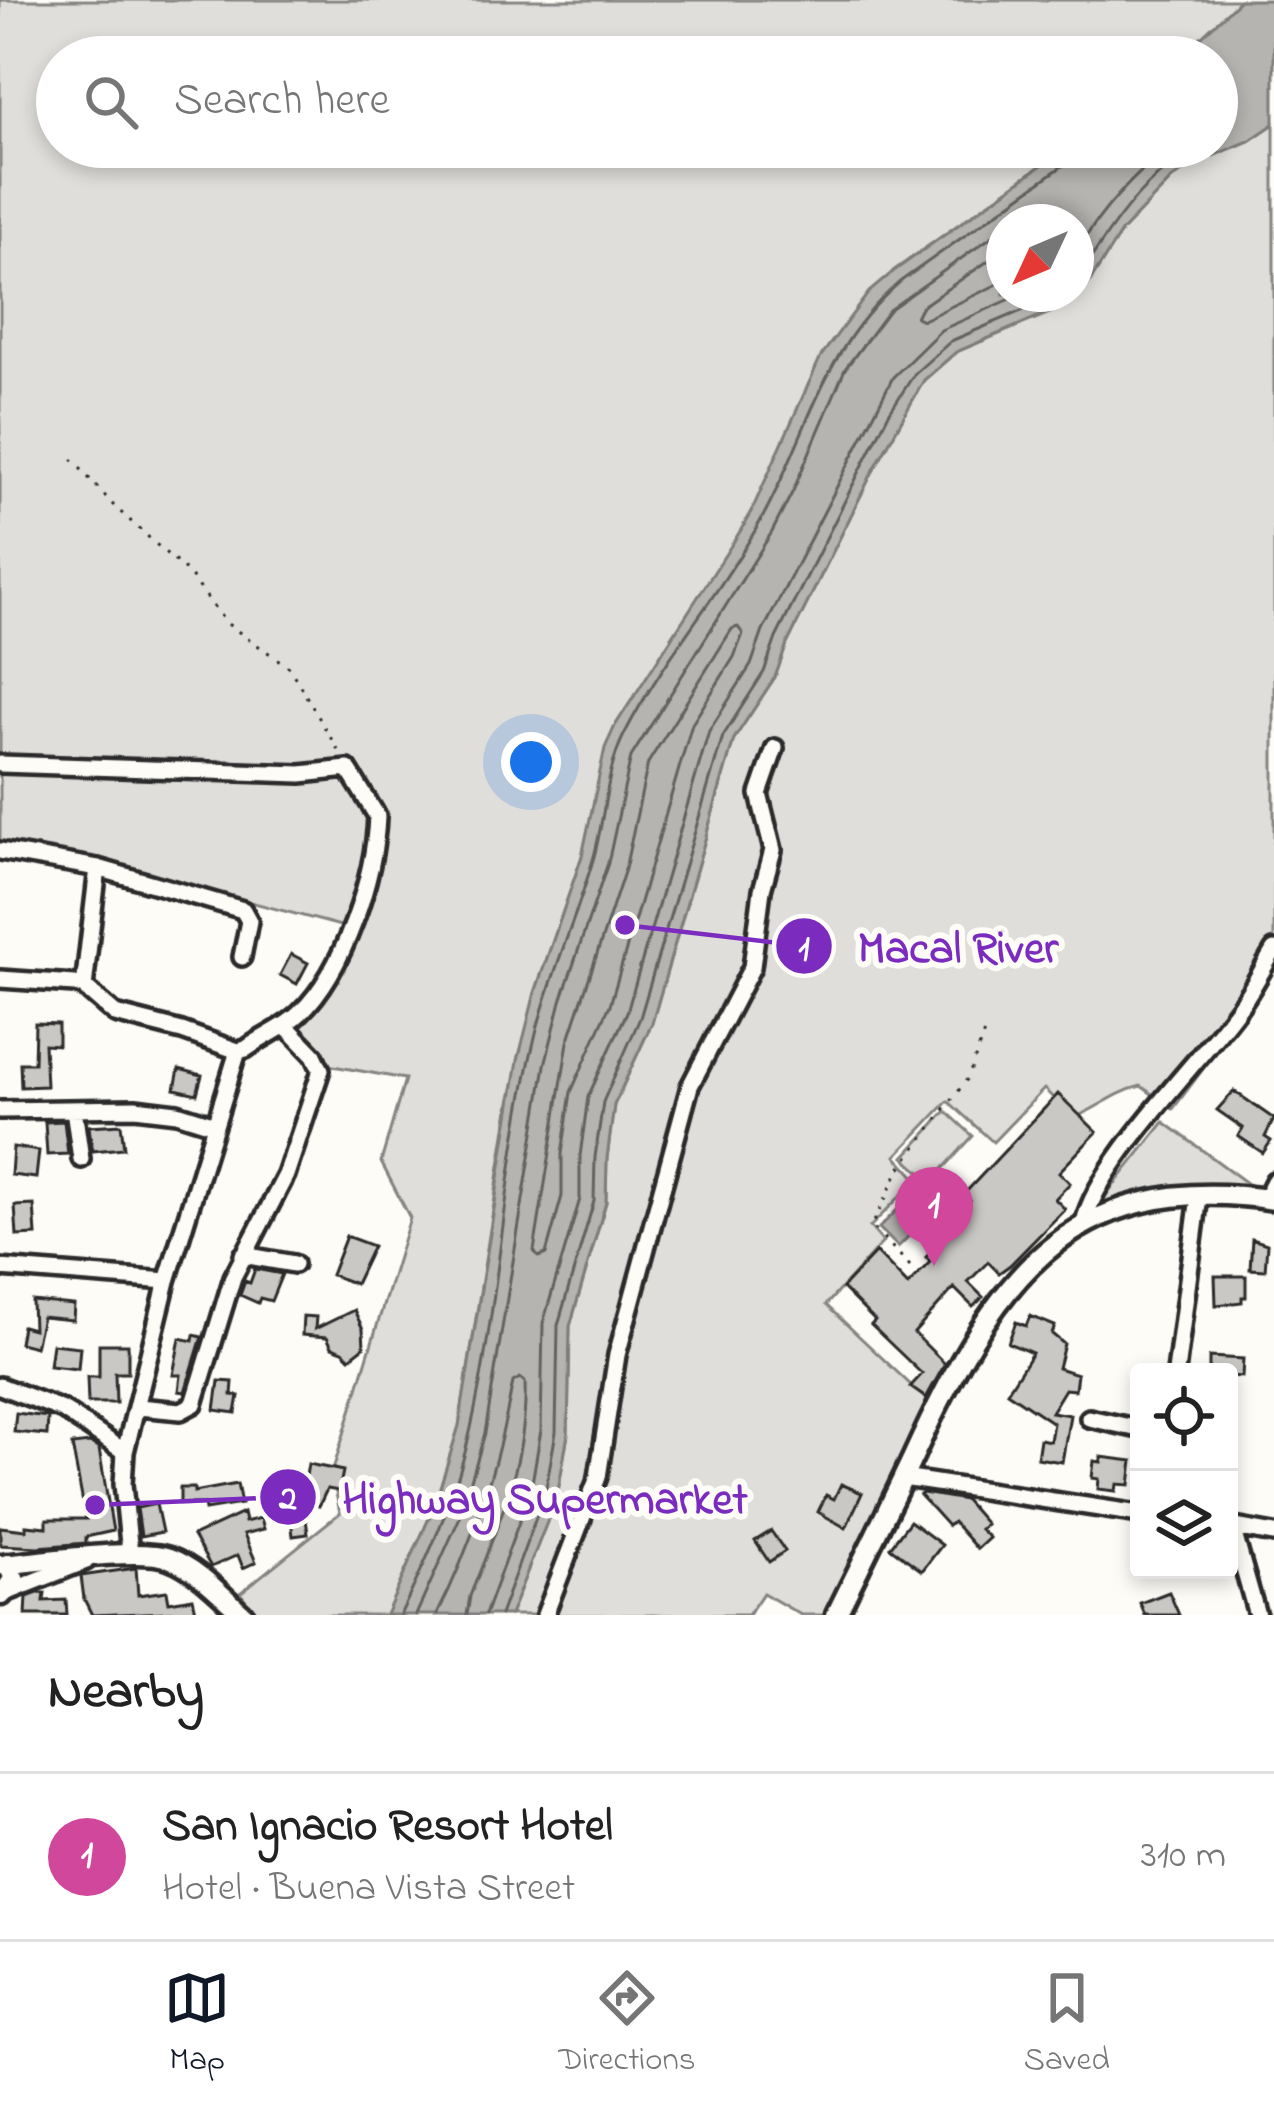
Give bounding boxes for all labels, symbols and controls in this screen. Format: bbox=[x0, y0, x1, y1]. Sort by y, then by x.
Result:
search box bbox=[36, 36, 1238, 168]
icon: search bbox=[78, 69, 144, 135]
text: Search here bbox=[174, 69, 390, 135]
north arrow bbox=[986, 204, 1094, 312]
your location bbox=[501, 732, 561, 792]
callout: Macal River bbox=[774, 906, 1083, 987]
text: Macal River bbox=[858, 918, 1059, 984]
text: 1 bbox=[798, 924, 810, 977]
pin: 1 bbox=[895, 1167, 973, 1266]
map controls bbox=[1130, 1363, 1238, 1579]
button: locate bbox=[1130, 1363, 1238, 1471]
callout: Highway Supermarket bbox=[258, 1456, 772, 1537]
text: Highway Supermarket bbox=[342, 1469, 749, 1537]
button: layers bbox=[1130, 1471, 1238, 1579]
text: 2 bbox=[278, 1474, 297, 1527]
text: Nearby bbox=[48, 1656, 204, 1731]
text: San Ignacio Resort Hotel bbox=[162, 1795, 613, 1861]
text: 1 bbox=[81, 1828, 93, 1885]
text: 310 m bbox=[1141, 1828, 1226, 1885]
text: Hotel · Buena Vista Street bbox=[162, 1861, 575, 1918]
tab: Map bbox=[164, 1965, 230, 2085]
tab: Directions bbox=[558, 1965, 695, 2085]
tab: Saved bbox=[1024, 1965, 1110, 2085]

